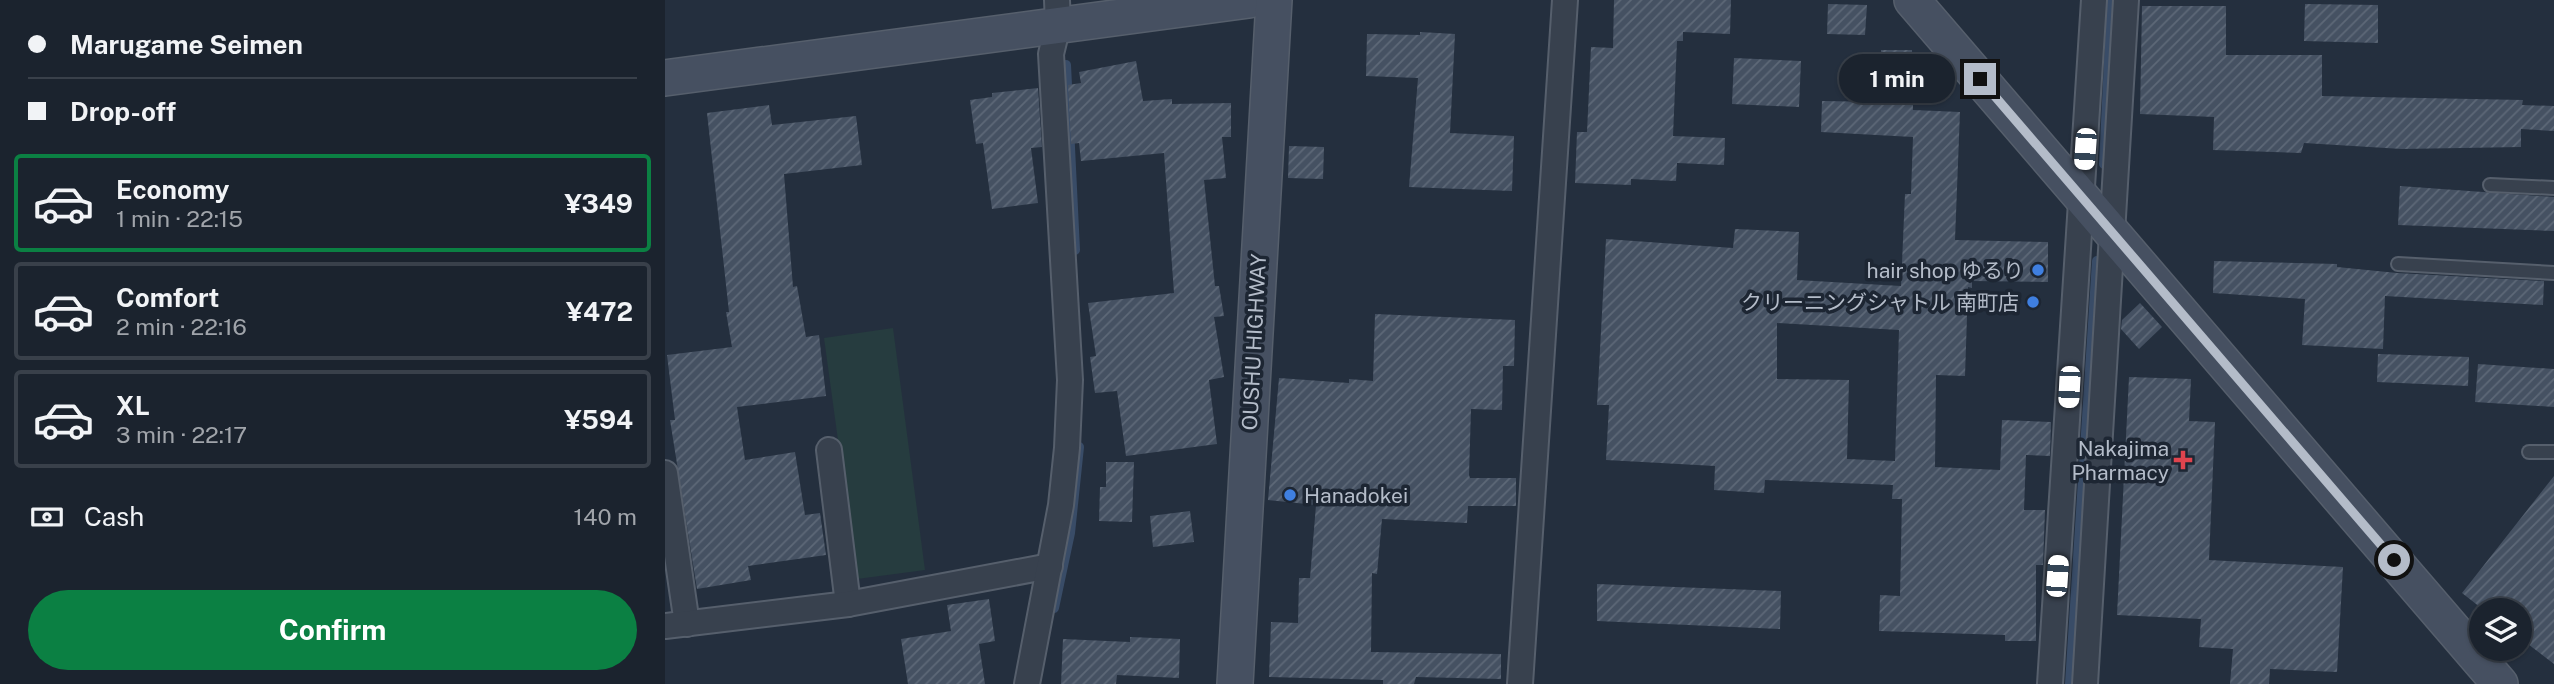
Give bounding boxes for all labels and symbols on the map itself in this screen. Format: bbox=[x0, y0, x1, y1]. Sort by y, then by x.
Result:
callout: 1 min bbox=[1840, 55, 1955, 104]
route end bbox=[1964, 63, 1996, 95]
car bbox=[2074, 127, 2097, 171]
street label: OUSHU HIGHWAY bbox=[1237, 253, 1271, 431]
place label: hair shop ゆるり bbox=[1867, 258, 2024, 283]
marker: hair shop ゆるり bbox=[2030, 262, 2046, 278]
place label: クリーニングシャトル 南町店 bbox=[1741, 290, 2019, 315]
marker: クリーニングシャトル 南町店 bbox=[2025, 294, 2041, 310]
car bbox=[2058, 365, 2081, 409]
place label: Nakajima Pharmacy bbox=[2071, 436, 2169, 485]
marker: Nakajima Pharmacy bbox=[2175, 452, 2191, 468]
place label: Hanadokei bbox=[1304, 483, 1408, 508]
marker: Hanadokei bbox=[1282, 487, 1298, 503]
route start bbox=[2378, 544, 2410, 576]
car bbox=[2046, 554, 2069, 598]

